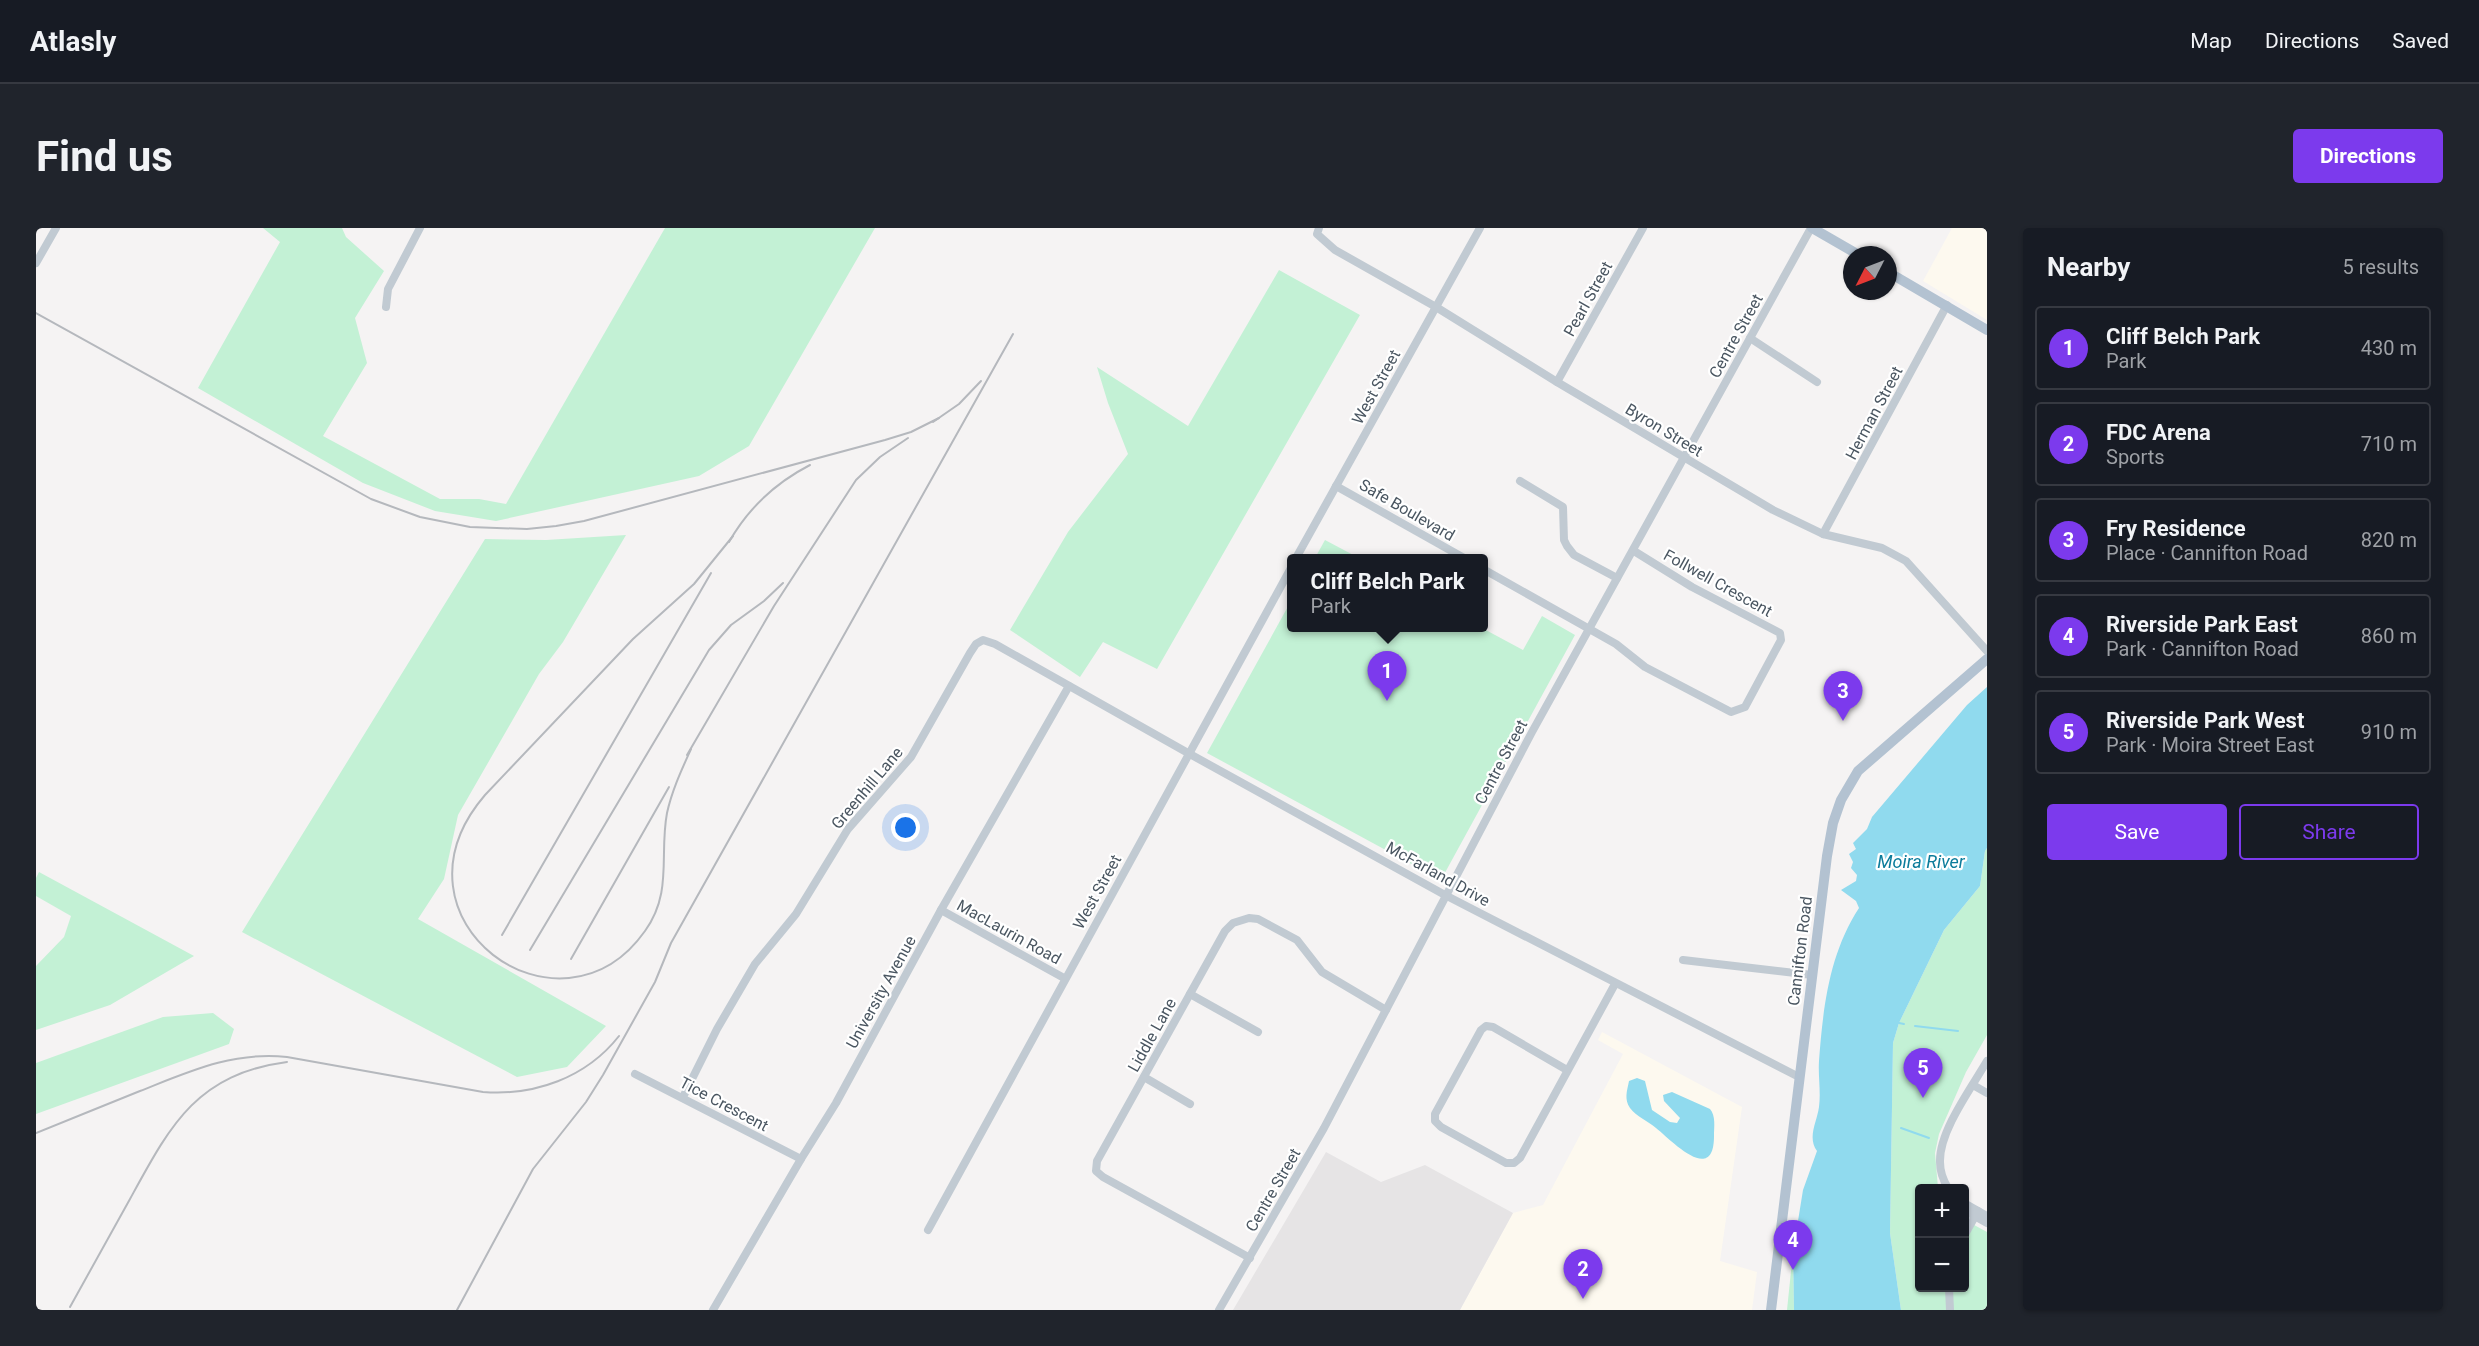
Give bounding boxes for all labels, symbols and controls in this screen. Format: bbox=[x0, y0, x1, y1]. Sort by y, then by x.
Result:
text: Atlasly bbox=[30, 25, 116, 58]
text: Map bbox=[2190, 29, 2232, 53]
text: Directions bbox=[2265, 29, 2359, 53]
text: Saved bbox=[2392, 29, 2449, 53]
button: Directions bbox=[2293, 129, 2443, 183]
text: Find us bbox=[36, 132, 173, 181]
north arrow bbox=[1843, 246, 1897, 300]
text: Nearby bbox=[2047, 252, 2130, 282]
text: 5 results bbox=[2343, 255, 2419, 279]
street label: Pearl Street bbox=[1560, 258, 1616, 340]
street label: Centre Street bbox=[1705, 291, 1767, 381]
text: Cliff Belch Park bbox=[2106, 324, 2260, 349]
text: 1 bbox=[2063, 336, 2074, 360]
text: 430 m bbox=[2361, 336, 2417, 360]
street label: West Street bbox=[1348, 346, 1404, 428]
text: Park bbox=[2106, 349, 2146, 373]
street label: Herman Street bbox=[1841, 363, 1907, 463]
street label: Byron Street bbox=[1622, 399, 1706, 461]
text: FDC Arena bbox=[2106, 420, 2211, 445]
text: 2 bbox=[2063, 432, 2074, 456]
text: 710 m bbox=[2361, 432, 2417, 456]
text: Sports bbox=[2106, 445, 2165, 469]
street label: Safe Boulevard bbox=[1356, 475, 1458, 545]
text: Fry Residence bbox=[2106, 516, 2246, 541]
text: 3 bbox=[2063, 528, 2074, 552]
text: 820 m bbox=[2361, 528, 2417, 552]
text: Place · Cannifton Road bbox=[2106, 541, 2308, 565]
street label: Follwell Crescent bbox=[1660, 545, 1776, 621]
popup bbox=[1287, 554, 1488, 632]
text: Cliff Belch Park bbox=[1311, 569, 1464, 594]
text: Park bbox=[1311, 594, 1351, 618]
text: Riverside Park East bbox=[2106, 612, 2298, 637]
text: 4 bbox=[2063, 624, 2074, 648]
text: 860 m bbox=[2361, 624, 2417, 648]
text: Park · Cannifton Road bbox=[2106, 637, 2299, 661]
pin: 1 bbox=[1368, 652, 1406, 701]
pin: 3 bbox=[1824, 672, 1862, 721]
text: Riverside Park West bbox=[2106, 708, 2304, 733]
street label: Centre Street bbox=[1471, 717, 1531, 807]
text: 5 bbox=[2063, 720, 2074, 744]
text: 910 m bbox=[2361, 720, 2417, 744]
text: Park · Moira Street East bbox=[2106, 733, 2314, 757]
street label: Greenhill Lane bbox=[827, 743, 907, 833]
button: Save bbox=[2047, 804, 2227, 860]
button: Share bbox=[2239, 804, 2419, 860]
your location bbox=[891, 813, 920, 842]
street label: McFarland Drive bbox=[1383, 838, 1493, 910]
street label: West Street bbox=[1069, 851, 1125, 933]
water label: Moira River bbox=[1877, 851, 1966, 872]
street label: Cannifton Road bbox=[1784, 895, 1816, 1007]
street label: MacLaurin Road bbox=[954, 896, 1064, 968]
street label: University Avenue bbox=[842, 932, 920, 1052]
street label: Liddle Lane bbox=[1124, 995, 1180, 1075]
pin: 5 bbox=[1904, 1048, 1942, 1098]
street label: Tice Crescent bbox=[676, 1073, 772, 1135]
street label: Centre Street bbox=[1242, 1145, 1304, 1235]
map controls bbox=[1915, 1184, 1969, 1292]
button: + bbox=[1915, 1184, 1969, 1238]
pin: 4 bbox=[1774, 1220, 1812, 1270]
button: − bbox=[1915, 1238, 1969, 1292]
pin: 2 bbox=[1564, 1250, 1602, 1299]

